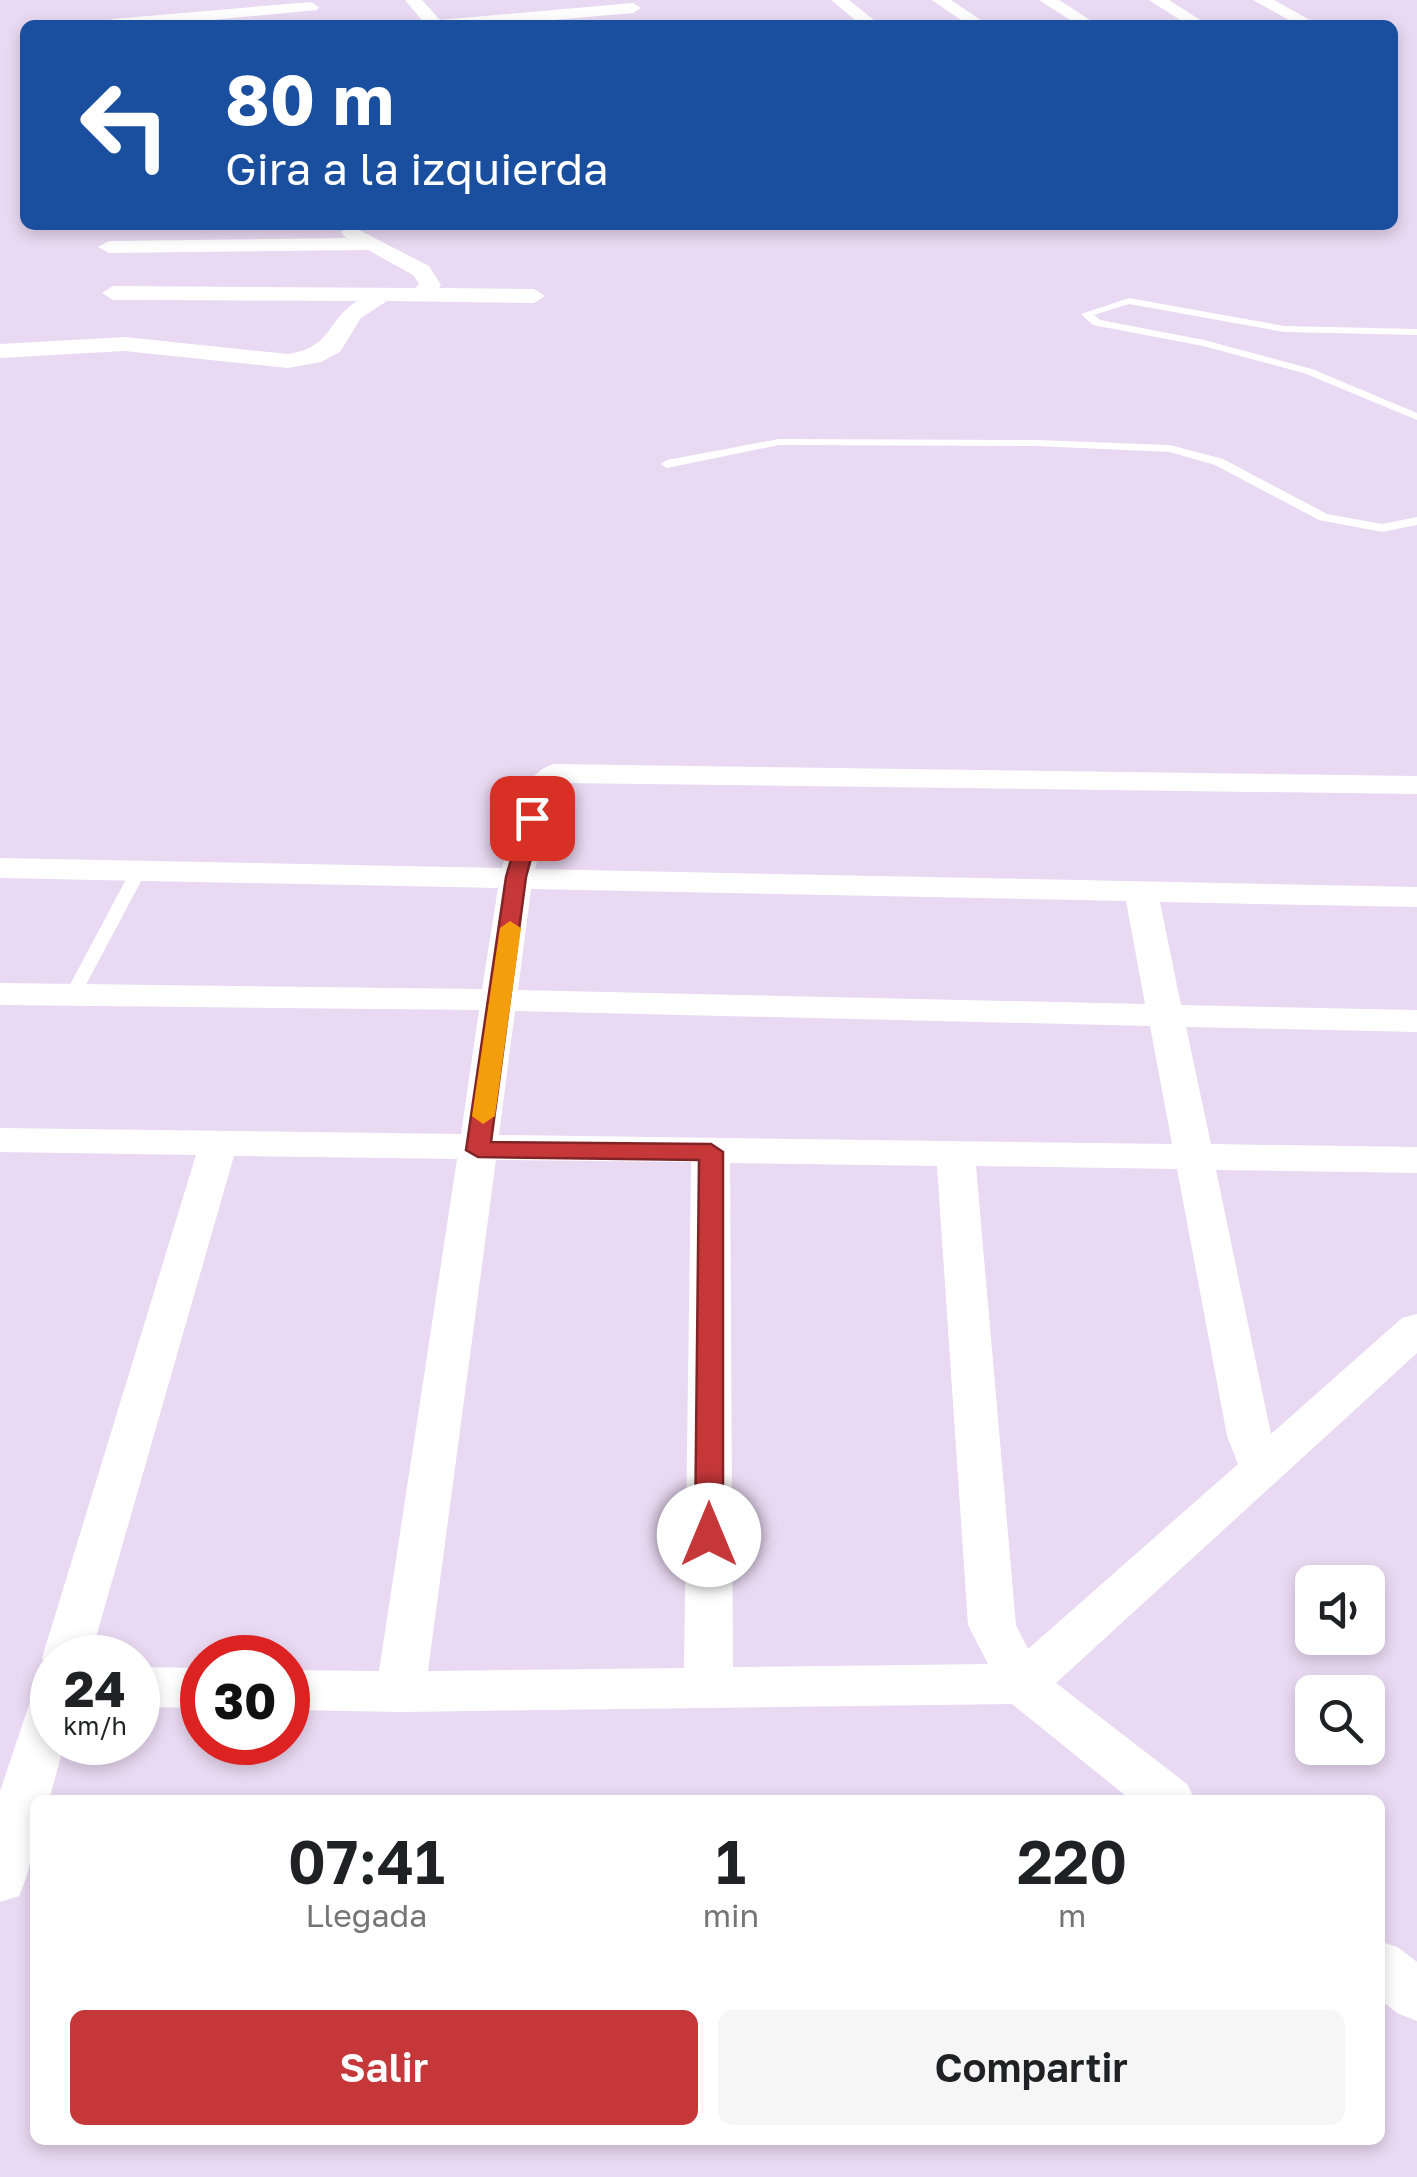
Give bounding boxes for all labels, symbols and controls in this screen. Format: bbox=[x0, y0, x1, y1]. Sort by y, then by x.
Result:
text: 80 m bbox=[225, 56, 394, 140]
icon: left bbox=[60, 60, 190, 190]
text: Gira a la izquierda bbox=[225, 141, 609, 195]
pin bbox=[490, 776, 575, 861]
icon: arrive bbox=[505, 791, 560, 846]
position arrow bbox=[657, 1483, 761, 1587]
map controls bbox=[1295, 1565, 1385, 1765]
button: sound bbox=[1295, 1565, 1385, 1655]
speed limit sign: 30 bbox=[180, 1635, 310, 1765]
text: 24 bbox=[64, 1658, 126, 1718]
button: search bbox=[1295, 1675, 1385, 1765]
text: km/h bbox=[63, 1710, 127, 1741]
text: 07:41 bbox=[288, 1825, 445, 1897]
text: 1 bbox=[716, 1825, 746, 1897]
text: 220 bbox=[1017, 1825, 1127, 1897]
text: Llegada bbox=[305, 1896, 427, 1934]
text: min bbox=[703, 1896, 759, 1934]
text: m bbox=[1058, 1896, 1086, 1934]
button: Salir bbox=[70, 2010, 698, 2125]
button: Compartir bbox=[718, 2010, 1345, 2125]

